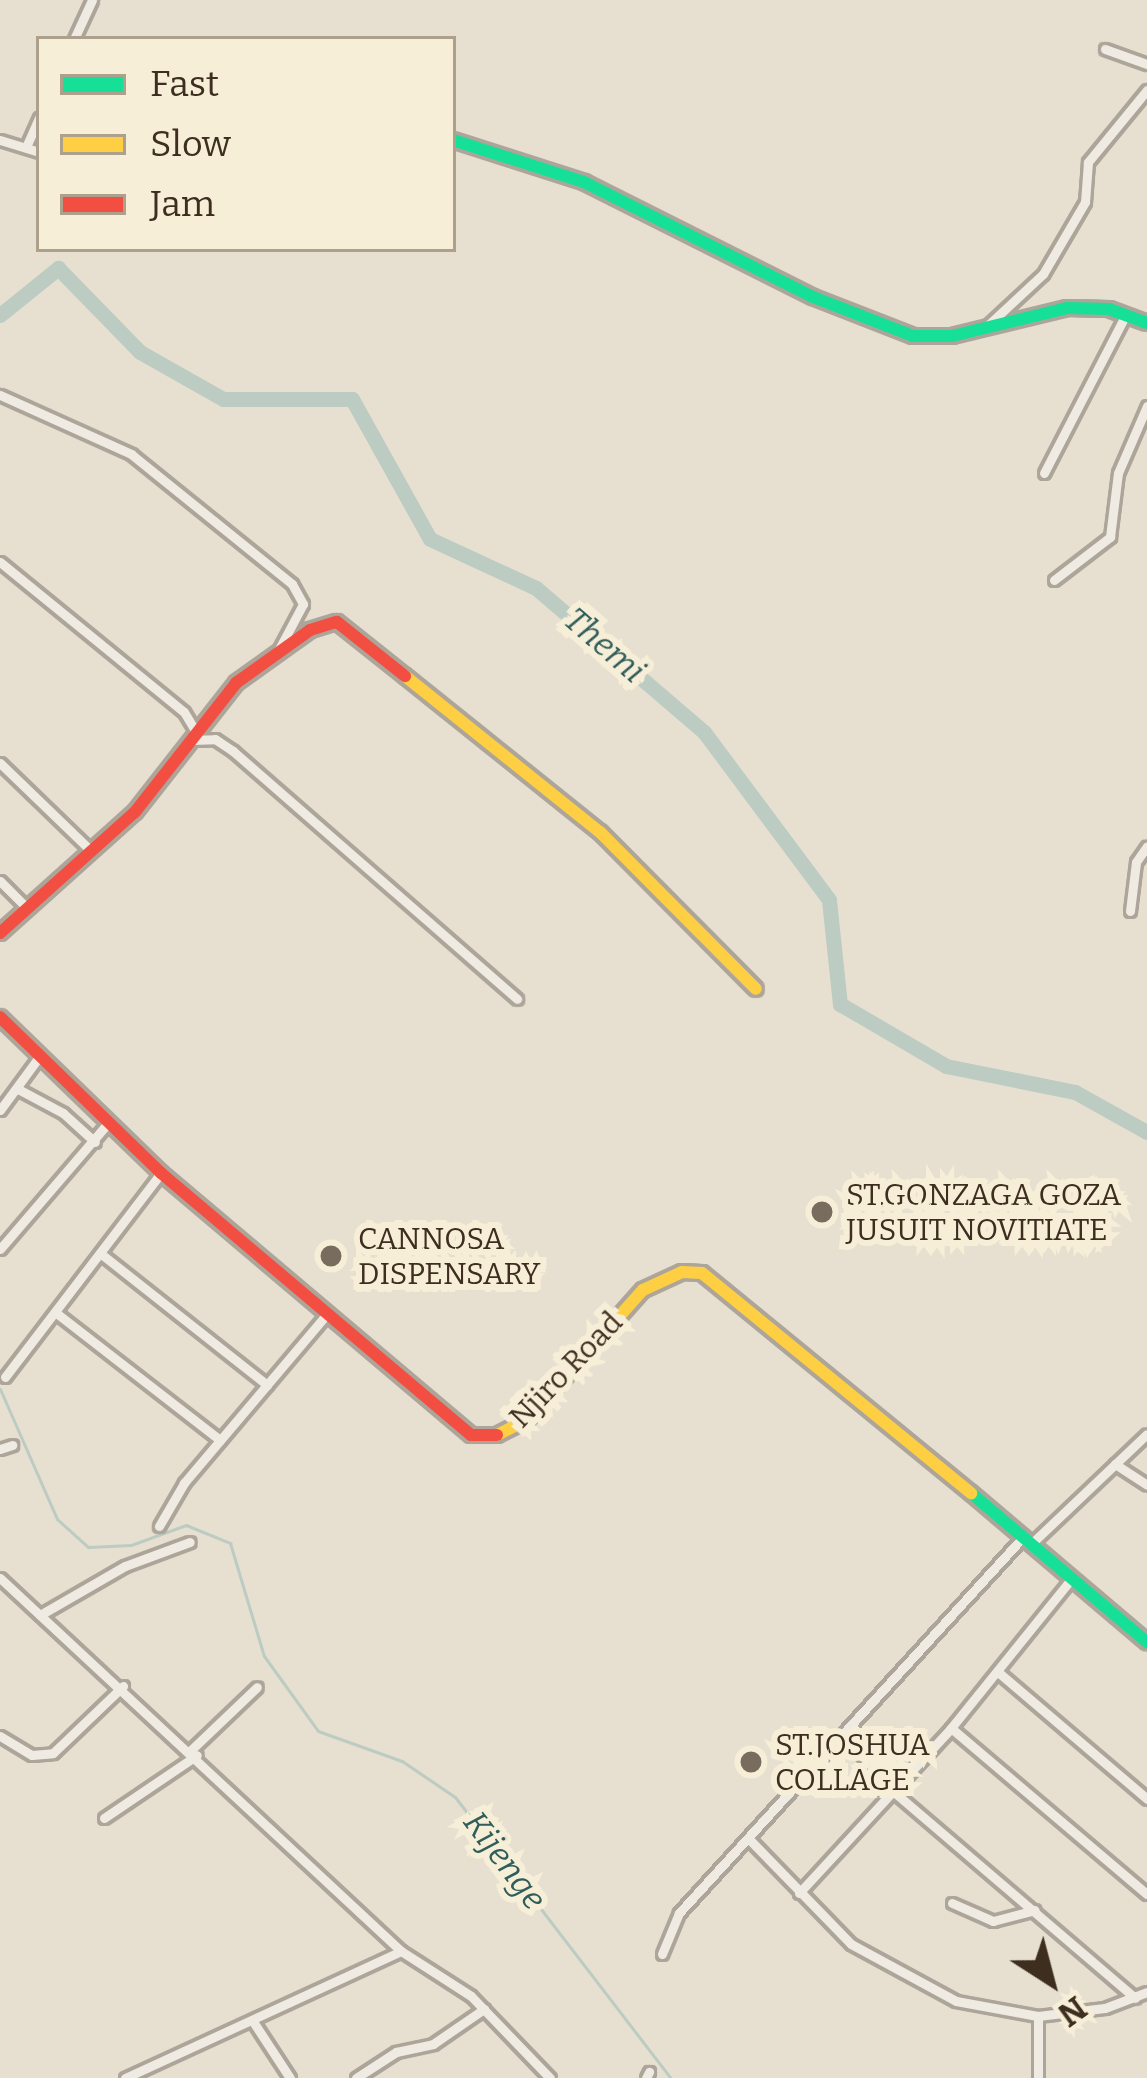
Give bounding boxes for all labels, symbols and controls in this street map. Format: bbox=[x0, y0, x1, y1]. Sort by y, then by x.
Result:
legend bbox=[36, 36, 456, 252]
text: Fast bbox=[150, 62, 219, 106]
text: Slow bbox=[150, 122, 231, 166]
text: Jam bbox=[150, 182, 215, 226]
water label: Themi bbox=[556, 600, 652, 692]
place label: ST.GONZAGA GOZA JUSUIT NOVITIATE bbox=[846, 1177, 1121, 1248]
marker: ST.GONZAGA GOZA JUSUIT NOVITIATE bbox=[809, 1199, 835, 1225]
place label: CANNOSA DISPENSARY bbox=[358, 1221, 541, 1292]
marker: CANNOSA DISPENSARY bbox=[315, 1240, 347, 1272]
street label: Njiro Road bbox=[502, 1305, 630, 1435]
place label: ST.JOSHUA COLLAGE bbox=[775, 1727, 930, 1798]
marker: ST.JOSHUA COLLAGE bbox=[738, 1749, 764, 1775]
water label: Kijenge bbox=[454, 1804, 554, 1918]
north arrow bbox=[991, 1922, 1111, 2042]
text: N bbox=[1050, 1987, 1094, 2035]

